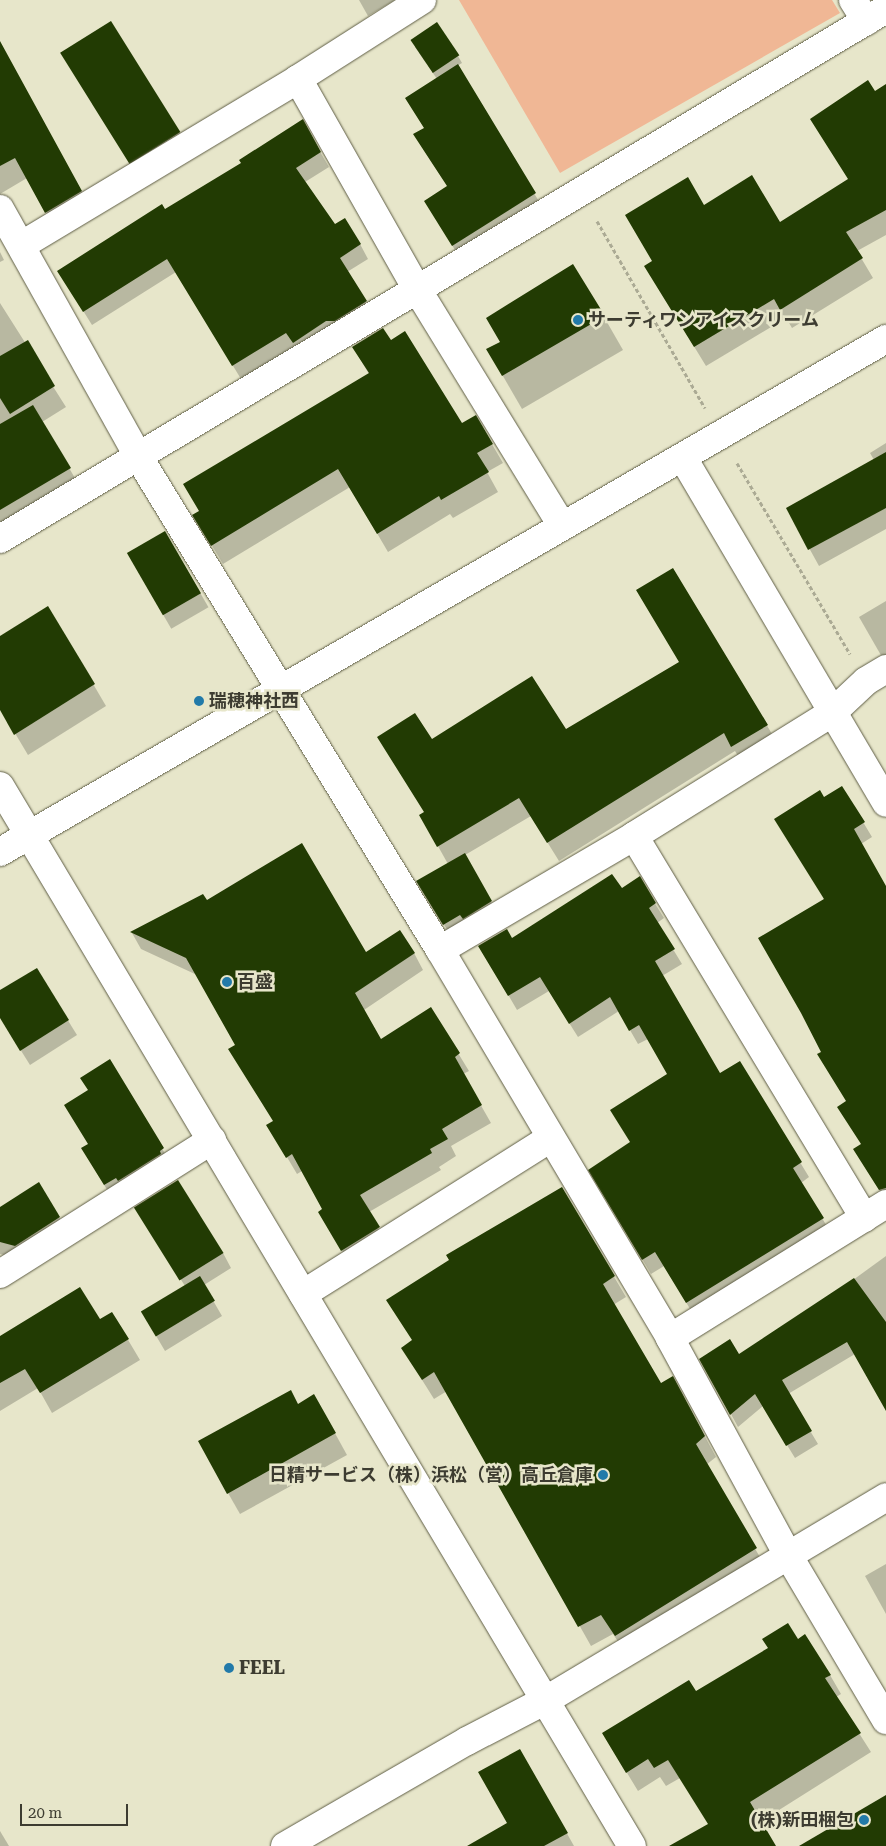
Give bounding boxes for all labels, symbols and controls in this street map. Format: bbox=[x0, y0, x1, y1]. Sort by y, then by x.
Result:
place label: サーティワンアイスクリーム bbox=[588, 309, 822, 331]
marker: サーティワンアイスクリーム bbox=[572, 314, 584, 326]
place label: 瑞穂神社西 bbox=[209, 690, 299, 712]
marker: 瑞穂神社西 bbox=[193, 695, 205, 707]
place label: 百盛 bbox=[237, 971, 273, 993]
marker: 百盛 bbox=[221, 976, 233, 988]
place label: 日精サービス（株）浜松（営）高丘倉庫 bbox=[269, 1464, 593, 1486]
marker: 日精サービス（株）浜松（営）高丘倉庫 bbox=[597, 1469, 609, 1481]
place label: FEEL bbox=[239, 1657, 285, 1679]
marker: FEEL bbox=[223, 1662, 235, 1674]
scale bar bbox=[22, 1794, 130, 1826]
text: 20 m bbox=[28, 1804, 62, 1822]
place label: (株)新田梱包 bbox=[751, 1809, 854, 1831]
marker: (株)新田梱包 bbox=[858, 1814, 870, 1826]

